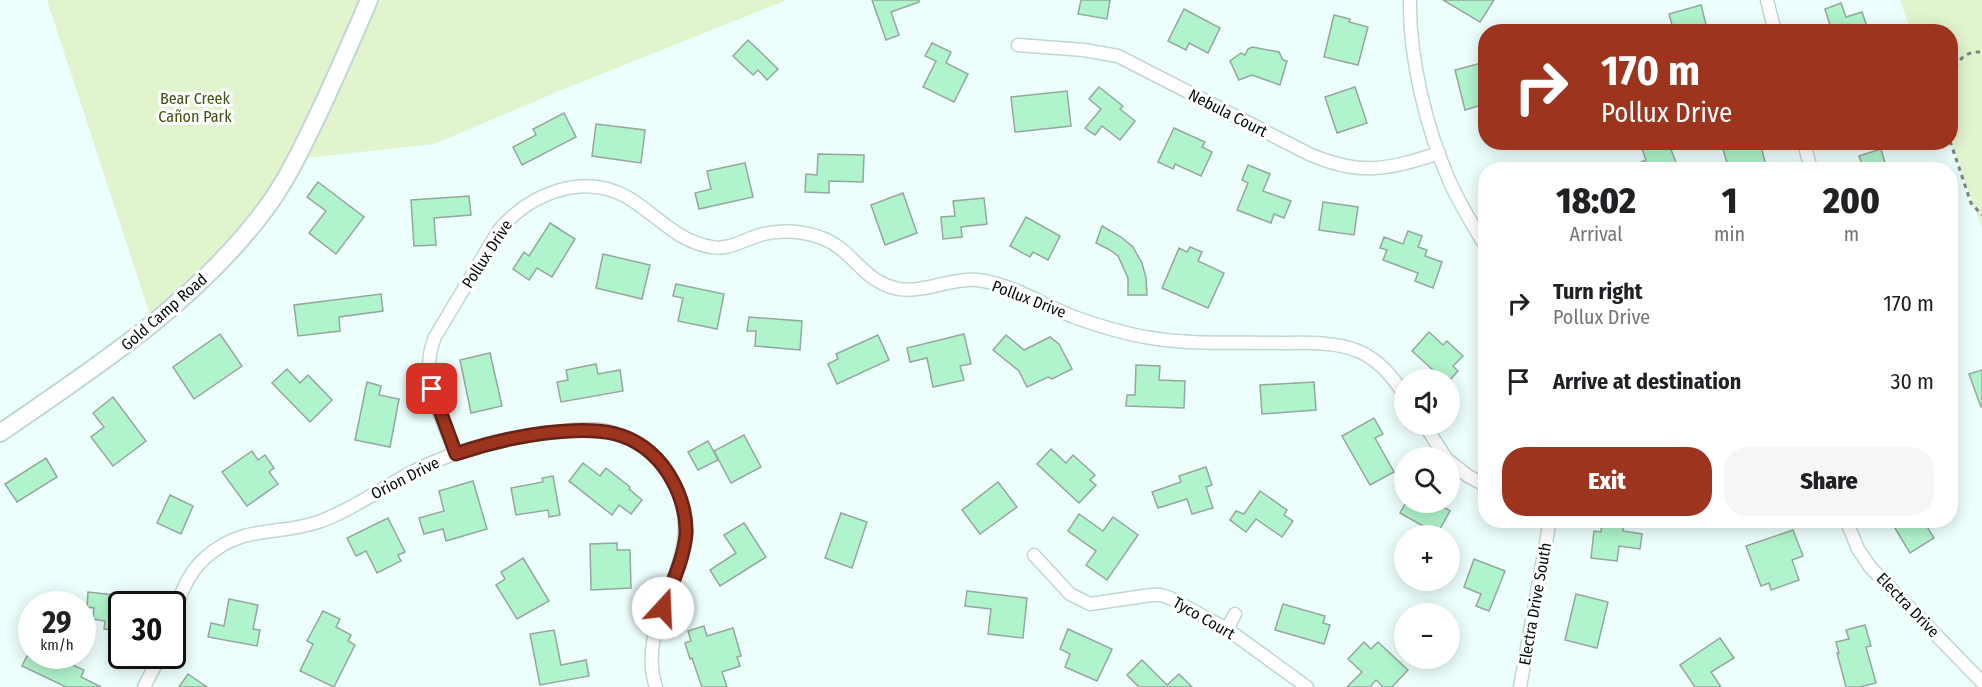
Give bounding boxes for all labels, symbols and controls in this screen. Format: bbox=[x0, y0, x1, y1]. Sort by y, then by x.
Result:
text: 170 m bbox=[1601, 46, 1700, 96]
icon: right bbox=[1502, 48, 1580, 126]
street label: Nebula Court bbox=[1186, 85, 1271, 141]
park label: Bear Creek Cañon Park bbox=[158, 89, 232, 126]
text: Pollux Drive bbox=[1601, 97, 1732, 129]
text: 18:02 bbox=[1556, 179, 1636, 223]
text: 1 bbox=[1722, 179, 1737, 223]
text: 200 bbox=[1823, 179, 1880, 223]
street label: Pollux Drive bbox=[458, 216, 516, 292]
text: Arrival bbox=[1569, 222, 1623, 246]
text: min bbox=[1714, 222, 1745, 246]
text: m bbox=[1844, 222, 1859, 246]
street label: Gold Camp Road bbox=[117, 270, 211, 354]
street label: Pollux Drive bbox=[989, 276, 1069, 322]
text: Turn right bbox=[1553, 278, 1642, 305]
icon: right bbox=[1502, 287, 1535, 320]
text: 170 m bbox=[1883, 290, 1934, 317]
text: Pollux Drive bbox=[1553, 305, 1650, 329]
pin bbox=[406, 363, 457, 414]
icon: arrive bbox=[1502, 365, 1535, 398]
text: Arrive at destination bbox=[1553, 368, 1741, 395]
text: 30 m bbox=[1891, 368, 1934, 395]
map controls bbox=[1394, 369, 1460, 669]
button: sound bbox=[1394, 369, 1460, 435]
icon: arrive bbox=[415, 372, 448, 405]
button: search bbox=[1394, 447, 1460, 513]
button: Exit bbox=[1502, 447, 1712, 516]
button: Share bbox=[1724, 447, 1934, 516]
street label: Orion Drive bbox=[368, 453, 442, 503]
button: + bbox=[1394, 525, 1460, 591]
street label: Electra Drive South bbox=[1515, 541, 1555, 667]
street label: Electra Drive bbox=[1873, 569, 1943, 641]
position arrow bbox=[631, 576, 695, 640]
speed limit sign: 30 bbox=[108, 591, 186, 669]
street label: Tyco Court bbox=[1170, 593, 1239, 644]
button: − bbox=[1394, 603, 1460, 669]
text: 29 bbox=[42, 605, 72, 641]
text: km/h bbox=[40, 636, 74, 654]

